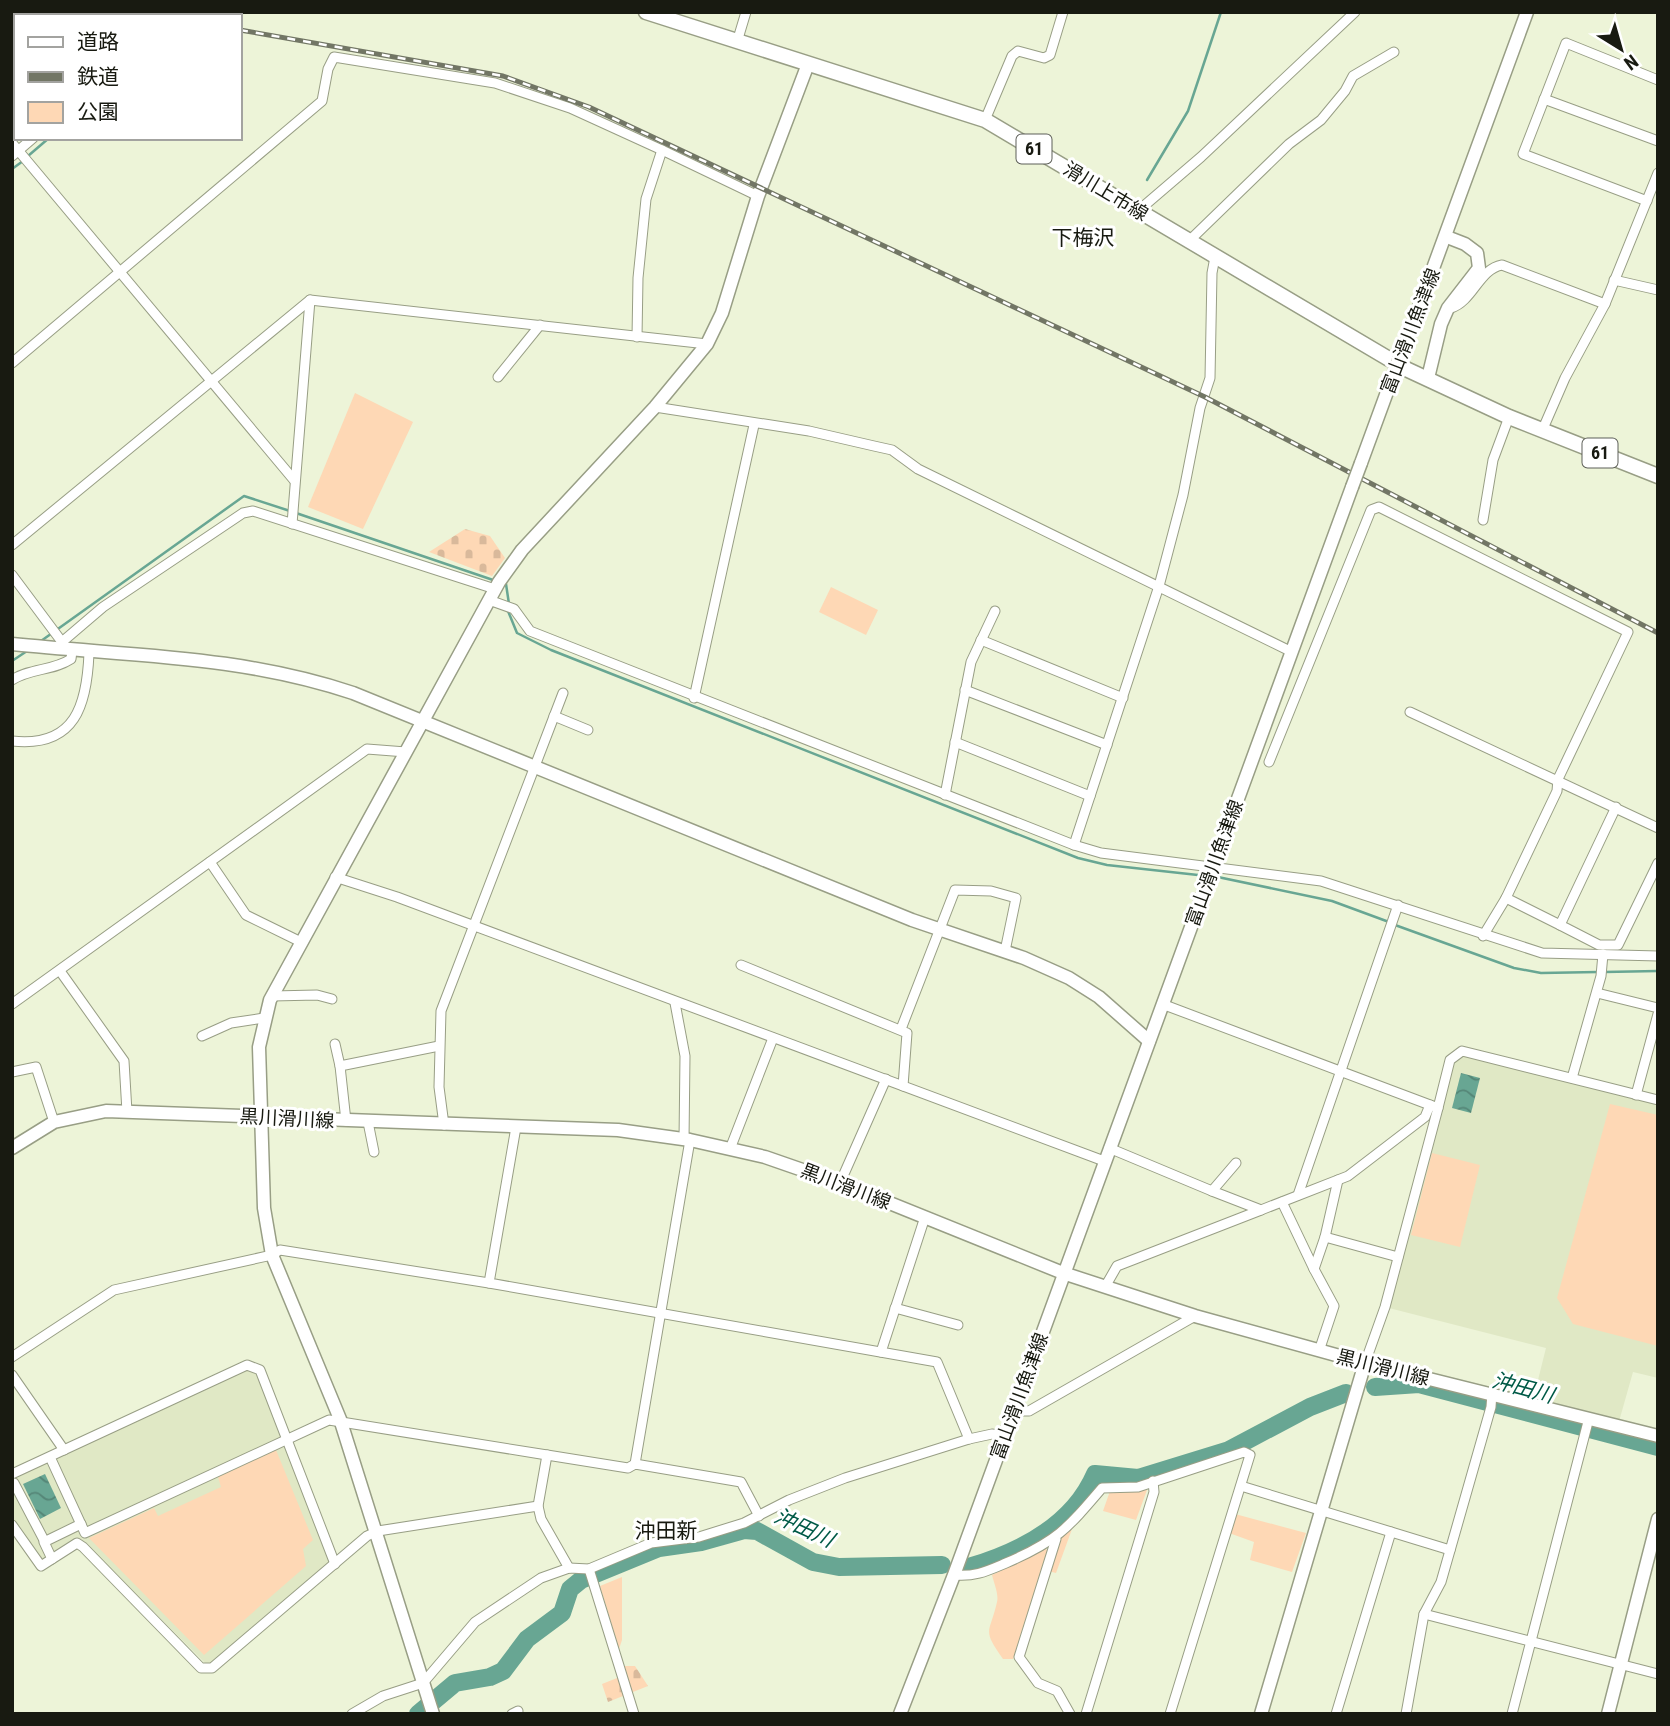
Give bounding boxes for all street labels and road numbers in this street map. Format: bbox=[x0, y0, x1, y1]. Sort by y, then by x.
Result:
road number: 61 bbox=[1016, 134, 1052, 164]
street label: 滑川上市線 bbox=[1059, 157, 1152, 226]
street label: 富山滑川魚津線 bbox=[1376, 265, 1445, 397]
road number: 61 bbox=[1582, 438, 1618, 467]
street label: 富山滑川魚津線 bbox=[1181, 797, 1248, 930]
street label: 黒川滑川線 bbox=[239, 1105, 335, 1132]
street label: 黒川滑川線 bbox=[797, 1159, 894, 1214]
street label: 富山滑川魚津線 bbox=[986, 1330, 1053, 1463]
street label: 黒川滑川線 bbox=[1334, 1345, 1432, 1390]

